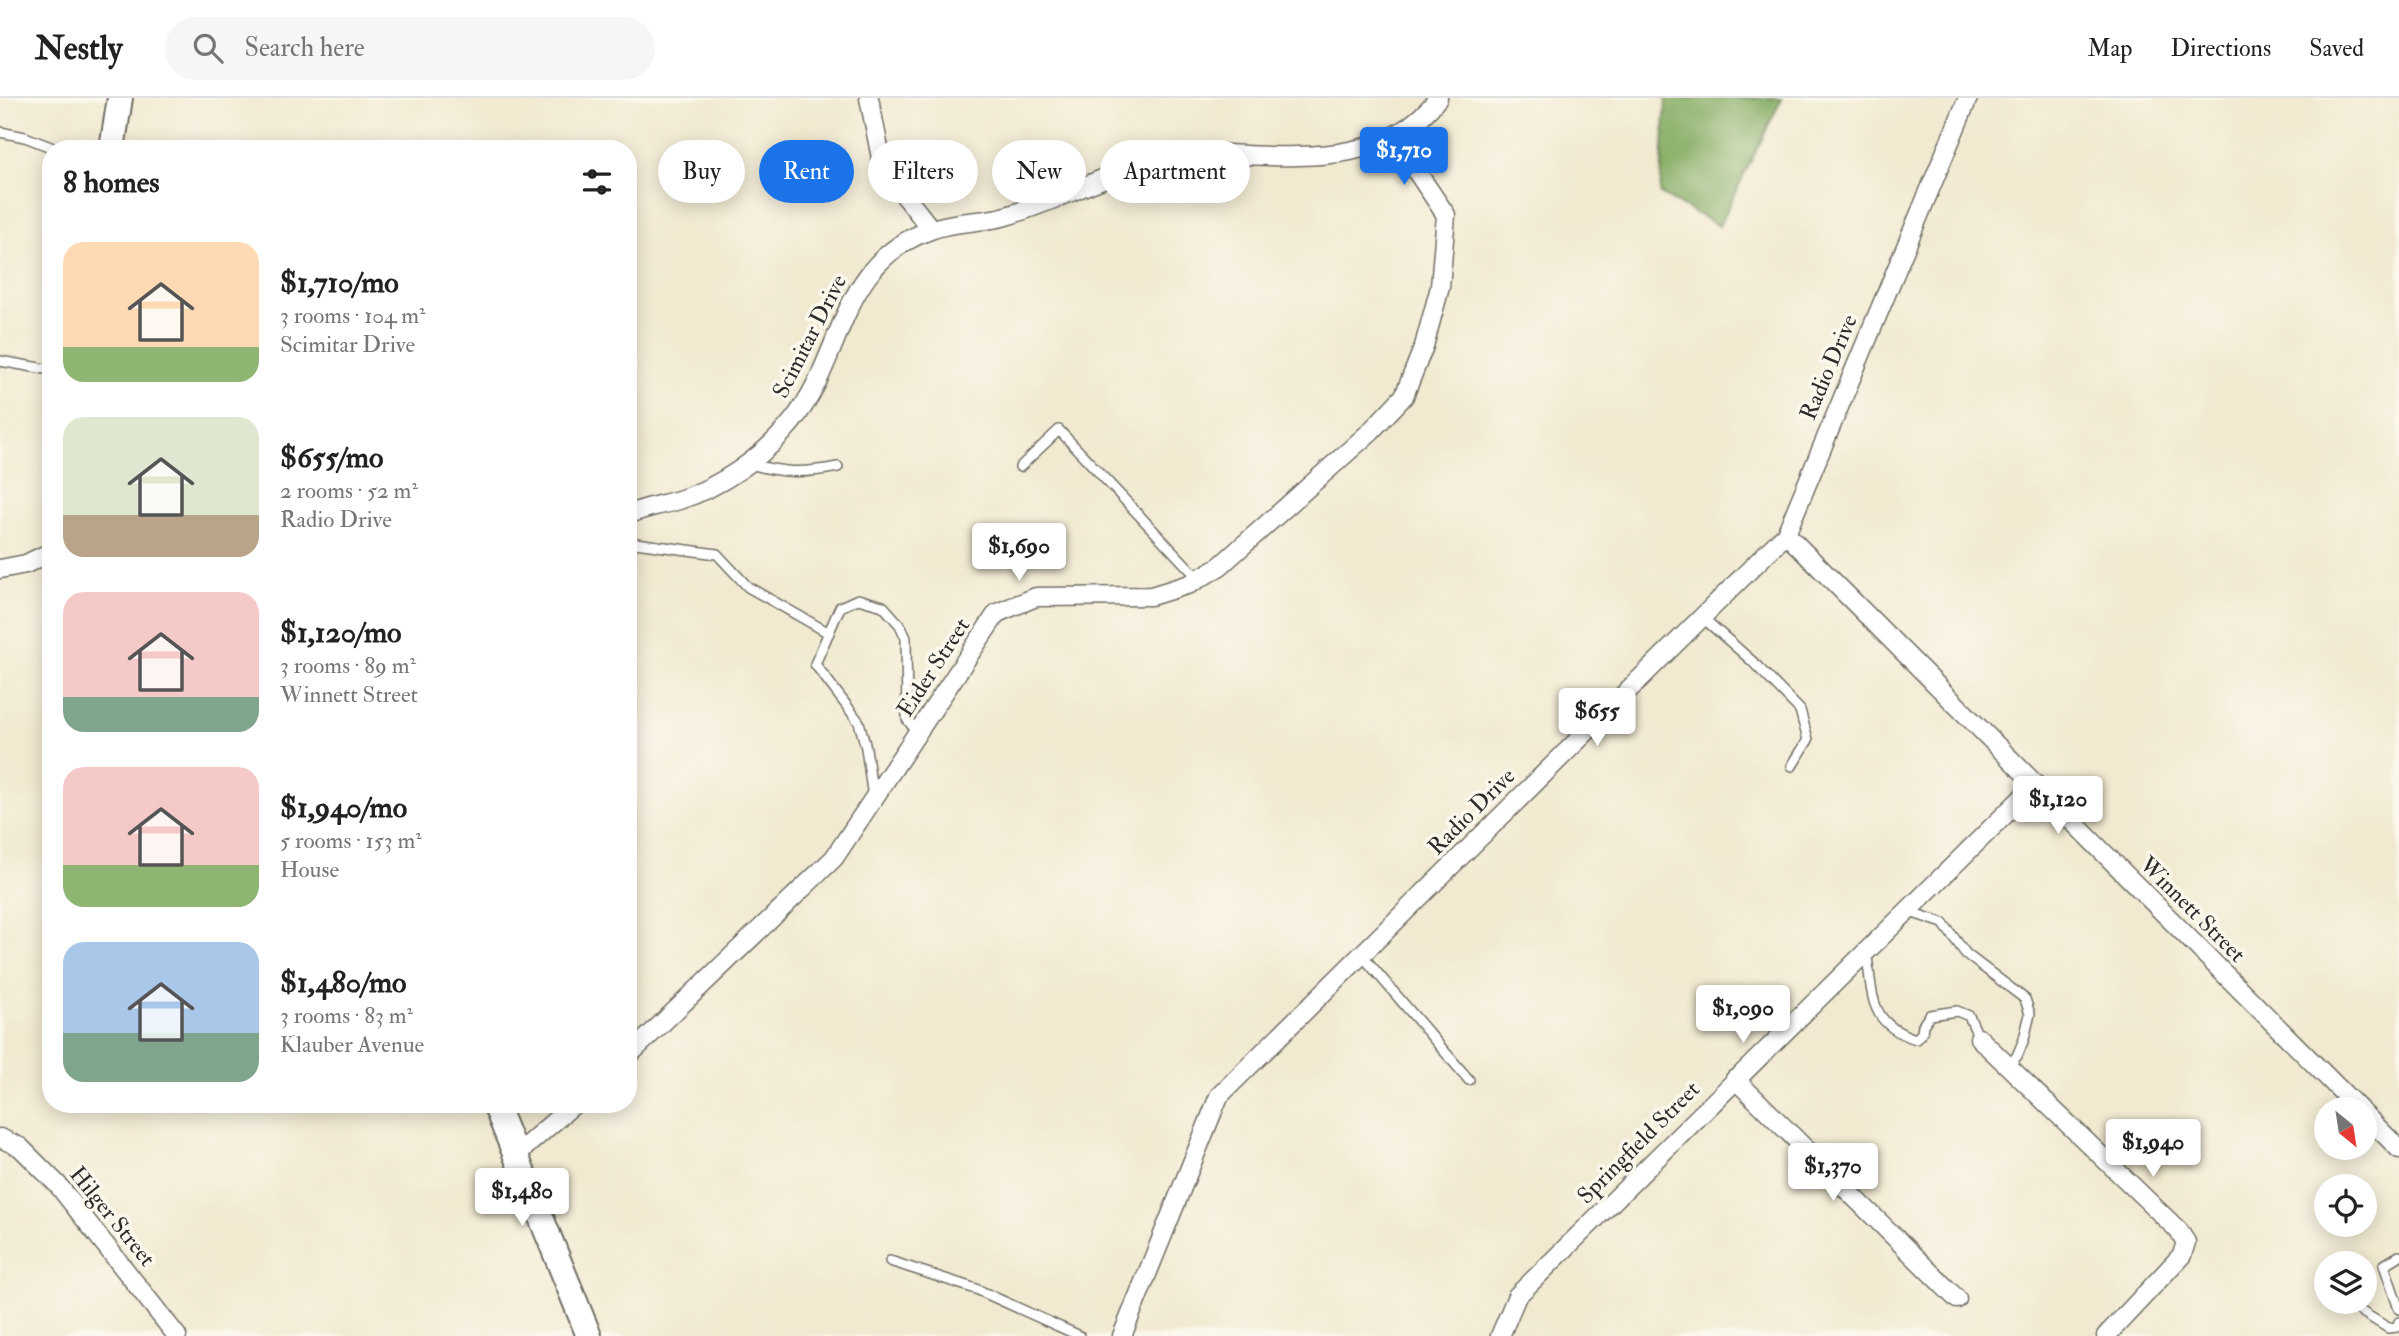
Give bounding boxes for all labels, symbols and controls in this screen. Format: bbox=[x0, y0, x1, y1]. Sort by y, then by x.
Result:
search box bbox=[165, 17, 655, 80]
text: Nestly bbox=[35, 28, 123, 69]
icon: search bbox=[189, 29, 227, 67]
text: Search here bbox=[245, 32, 365, 64]
text: Map bbox=[2087, 33, 2132, 64]
text: Directions bbox=[2170, 33, 2271, 64]
text: Saved bbox=[2309, 33, 2364, 64]
pin: $1,710 bbox=[1347, 127, 1461, 187]
text: $1,710 bbox=[1376, 135, 1432, 164]
chip: Buy bbox=[658, 140, 745, 203]
chip: Rent bbox=[759, 140, 854, 203]
chip: Filters bbox=[868, 140, 978, 203]
chip: New bbox=[992, 140, 1086, 203]
chip: Apartment bbox=[1100, 140, 1250, 203]
icon: filters bbox=[578, 163, 616, 201]
text: 8 homes bbox=[63, 164, 160, 201]
text: $1,710/mo bbox=[280, 264, 399, 301]
street label: Scimitar Drive bbox=[766, 269, 853, 403]
icon: home bbox=[119, 270, 203, 354]
text: 3 rooms · 104 m² bbox=[280, 301, 426, 330]
street label: Radio Drive bbox=[1793, 310, 1864, 424]
text: Scimitar Drive bbox=[280, 330, 415, 359]
text: $655/mo bbox=[280, 439, 383, 476]
icon: home bbox=[119, 445, 203, 529]
text: 2 rooms · 52 m² bbox=[280, 476, 418, 505]
text: Radio Drive bbox=[280, 505, 392, 534]
pin: $1,690 bbox=[962, 524, 1076, 583]
text: $1,690 bbox=[988, 531, 1050, 560]
street label: Eider Street bbox=[891, 612, 976, 722]
text: $1,120/mo bbox=[280, 614, 402, 651]
icon: home bbox=[119, 620, 203, 704]
text: 3 rooms · 89 m² bbox=[280, 651, 416, 680]
text: Winnett Street bbox=[280, 680, 418, 709]
pin: $655 bbox=[1556, 688, 1638, 748]
text: $655 bbox=[1575, 696, 1619, 725]
street label: Radio Drive bbox=[1422, 761, 1521, 861]
pin: $1,120 bbox=[2001, 776, 2115, 836]
text: $1,120 bbox=[2029, 784, 2087, 813]
text: $1,940/mo bbox=[280, 789, 407, 826]
icon: home bbox=[119, 795, 203, 879]
text: 5 rooms · 153 m² bbox=[280, 826, 422, 855]
street label: Winnett Street bbox=[2133, 850, 2252, 968]
text: House bbox=[280, 855, 339, 884]
text: $1,480/mo bbox=[280, 964, 407, 1001]
icon: home bbox=[119, 970, 203, 1054]
pin: $1,090 bbox=[1686, 986, 1800, 1045]
text: $1,090 bbox=[1712, 993, 1774, 1022]
text: 3 rooms · 83 m² bbox=[280, 1001, 413, 1030]
text: Klauber Avenue bbox=[280, 1030, 424, 1059]
street label: Springfield Street bbox=[1571, 1075, 1707, 1211]
north arrow bbox=[2314, 1097, 2376, 1160]
map controls bbox=[2314, 1097, 2377, 1314]
pin: $1,940 bbox=[2096, 1119, 2210, 1179]
text: $1,940 bbox=[2122, 1127, 2184, 1156]
pin: $1,370 bbox=[1776, 1144, 1890, 1203]
text: $1,370 bbox=[1804, 1151, 1862, 1180]
street label: Hilger Street bbox=[63, 1160, 162, 1272]
pin: $1,480 bbox=[465, 1168, 579, 1228]
button: locate bbox=[2314, 1174, 2377, 1237]
text: $1,480 bbox=[491, 1176, 553, 1205]
button: layers bbox=[2314, 1251, 2377, 1314]

